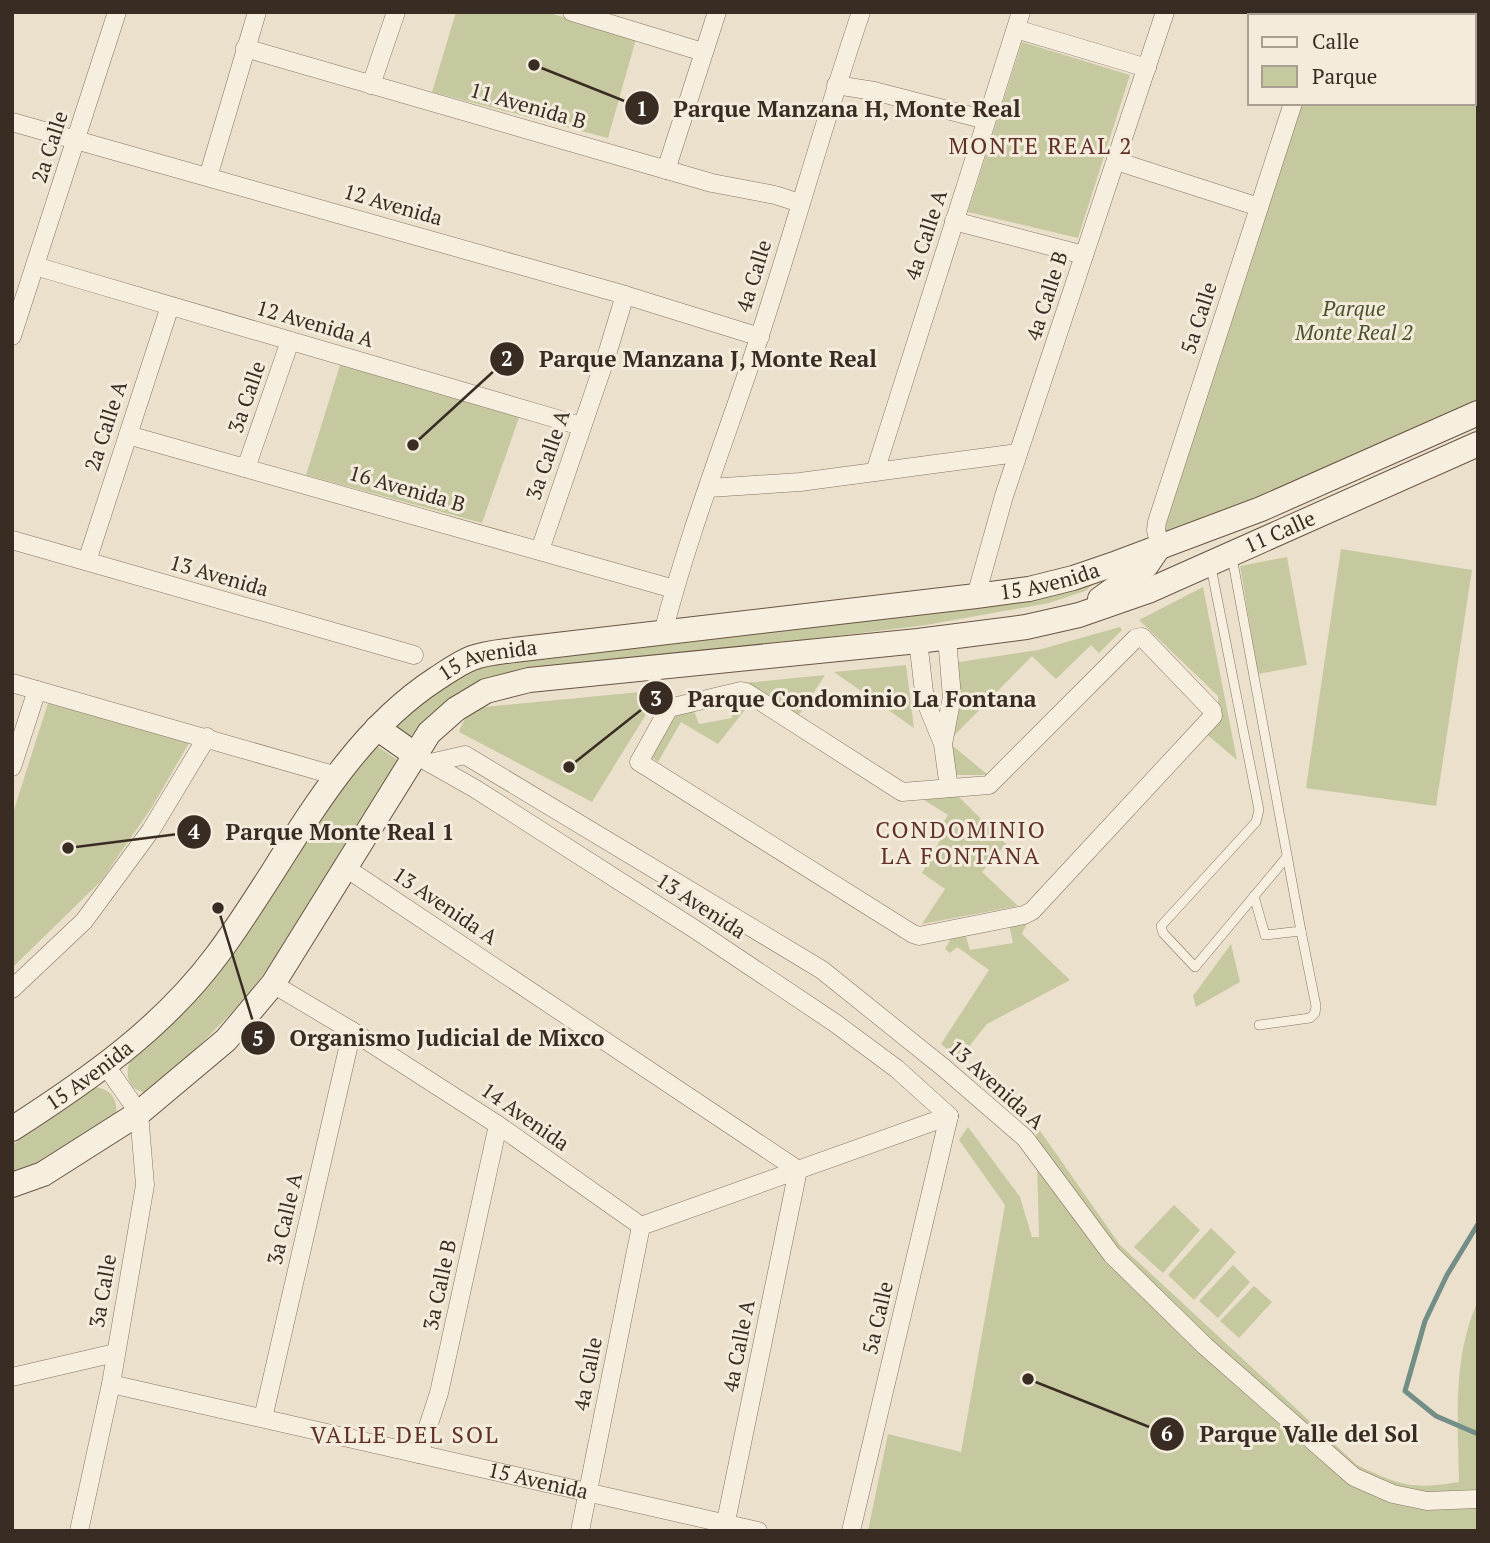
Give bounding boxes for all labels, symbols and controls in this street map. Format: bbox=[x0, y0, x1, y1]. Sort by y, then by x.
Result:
legend bbox=[1248, 14, 1476, 105]
text: Calle bbox=[1312, 27, 1359, 55]
text: Parque bbox=[1312, 62, 1377, 90]
street label: 11 Avenida B bbox=[467, 75, 590, 135]
callout: Parque Manzana H, Monte Real bbox=[624, 86, 1035, 130]
text: Parque Manzana H, Monte Real bbox=[673, 93, 1021, 124]
text: 1 bbox=[636, 94, 648, 122]
street label: 2a Calle bbox=[24, 107, 74, 186]
district label: MONTE REAL 2 bbox=[948, 130, 1134, 161]
street label: 12 Avenida bbox=[340, 177, 446, 232]
street label: 4a Calle A bbox=[897, 185, 953, 283]
street label: 4a Calle bbox=[729, 236, 777, 315]
street label: 4a Calle B bbox=[1018, 247, 1074, 344]
street label: 5a Calle bbox=[1173, 278, 1223, 357]
street label: 12 Avenida A bbox=[253, 293, 378, 353]
park label: Parque Monte Real 2 bbox=[1294, 294, 1413, 346]
callout: Parque Manzana J, Monte Real bbox=[489, 337, 891, 381]
text: Parque Manzana J, Monte Real bbox=[539, 343, 877, 374]
text: 2 bbox=[501, 344, 513, 372]
street label: 3a Calle bbox=[221, 357, 271, 436]
street label: 2a Calle A bbox=[77, 376, 133, 474]
street label: 3a Calle A bbox=[519, 405, 576, 503]
street label: 16 Avenida B bbox=[346, 458, 469, 518]
street label: 11 Calle bbox=[1240, 503, 1319, 559]
street label: 13 Avenida bbox=[166, 548, 272, 603]
street label: 15 Avenida bbox=[998, 555, 1103, 606]
street label: 15 Avenida bbox=[432, 632, 539, 687]
callout: Parque Condominio La Fontana bbox=[638, 676, 1051, 720]
text: Parque Condominio La Fontana bbox=[687, 683, 1037, 714]
text: 3 bbox=[650, 684, 662, 712]
callout: Parque Monte Real 1 bbox=[176, 810, 468, 854]
district label: CONDOMINIO LA FONTANA bbox=[875, 814, 1047, 871]
text: Parque Monte Real 1 bbox=[226, 816, 454, 847]
text: 4 bbox=[188, 817, 200, 845]
street label: 13 Avenida A bbox=[388, 860, 504, 951]
street label: 13 Avenida bbox=[651, 866, 752, 945]
callout: Organismo Judicial de Mixco bbox=[241, 1016, 619, 1060]
text: Organismo Judicial de Mixco bbox=[290, 1022, 604, 1053]
text: 5 bbox=[252, 1024, 264, 1052]
street label: 15 Avenida bbox=[40, 1033, 139, 1116]
street label: 13 Avenida A bbox=[942, 1033, 1051, 1136]
street label: 14 Avenida bbox=[476, 1076, 576, 1157]
street label: 3a Calle A bbox=[260, 1170, 308, 1267]
street label: 3a Calle B bbox=[416, 1237, 462, 1333]
street label: 3a Calle bbox=[82, 1252, 122, 1330]
street label: 5a Calle bbox=[855, 1278, 899, 1357]
street label: 4a Calle A bbox=[715, 1297, 761, 1394]
street label: 4a Calle bbox=[566, 1335, 608, 1413]
callout: Parque Valle del Sol bbox=[1150, 1412, 1432, 1456]
text: Parque Valle del Sol bbox=[1200, 1418, 1419, 1449]
district label: VALLE DEL SOL bbox=[310, 1419, 500, 1450]
text: 6 bbox=[1161, 1419, 1173, 1447]
street label: 15 Avenida bbox=[486, 1455, 592, 1505]

